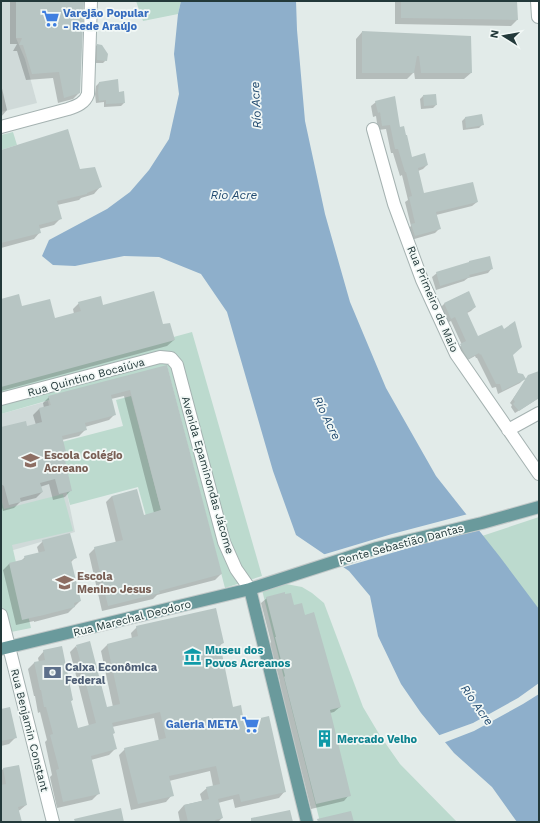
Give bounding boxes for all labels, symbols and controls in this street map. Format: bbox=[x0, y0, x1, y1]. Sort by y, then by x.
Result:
place label: Varejão Popular - Rede Araújo bbox=[63, 7, 149, 33]
supermarket icon: Varejão Popular - Rede Araújo bbox=[40, 9, 60, 29]
north arrow bbox=[484, 16, 524, 56]
text: N bbox=[488, 29, 502, 39]
water label: Río Acre bbox=[248, 81, 264, 129]
water label: Rio Acre bbox=[211, 188, 258, 202]
street label: Rua Primeiro de Maio bbox=[404, 244, 461, 354]
street label: Rua Quintino Bocaiúva bbox=[26, 356, 146, 399]
water label: Río Acre bbox=[310, 394, 344, 442]
street label: Avenida Epaminondas Jácome bbox=[179, 395, 236, 555]
place label: Escola Colégio Acreano bbox=[44, 449, 123, 475]
school or university icon: Escola Colégio Acreano bbox=[21, 451, 41, 471]
street label: Ponte Sebastião Dantas bbox=[337, 522, 465, 567]
place label: Escola Menino Jesus bbox=[77, 570, 152, 596]
school or university icon: Escola Menino Jesus bbox=[54, 572, 74, 592]
street label: Rua Marechal Deodoro bbox=[72, 598, 192, 639]
place label: Museu dos Povos Acreanos bbox=[205, 644, 290, 670]
museum icon: Museu dos Povos Acreanos bbox=[182, 646, 202, 666]
place label: Caixa Econômica Federal bbox=[65, 661, 158, 687]
bank icon: Caixa Econômica Federal bbox=[42, 663, 62, 683]
street label: Rua Benjamin Constant bbox=[8, 667, 51, 793]
water label: Río Acre bbox=[458, 682, 496, 728]
supermarket icon: Galeria META bbox=[241, 714, 261, 734]
place label: Galeria META bbox=[166, 718, 239, 731]
building icon: Mercado Velho bbox=[314, 729, 334, 749]
place label: Mercado Velho bbox=[337, 733, 418, 746]

